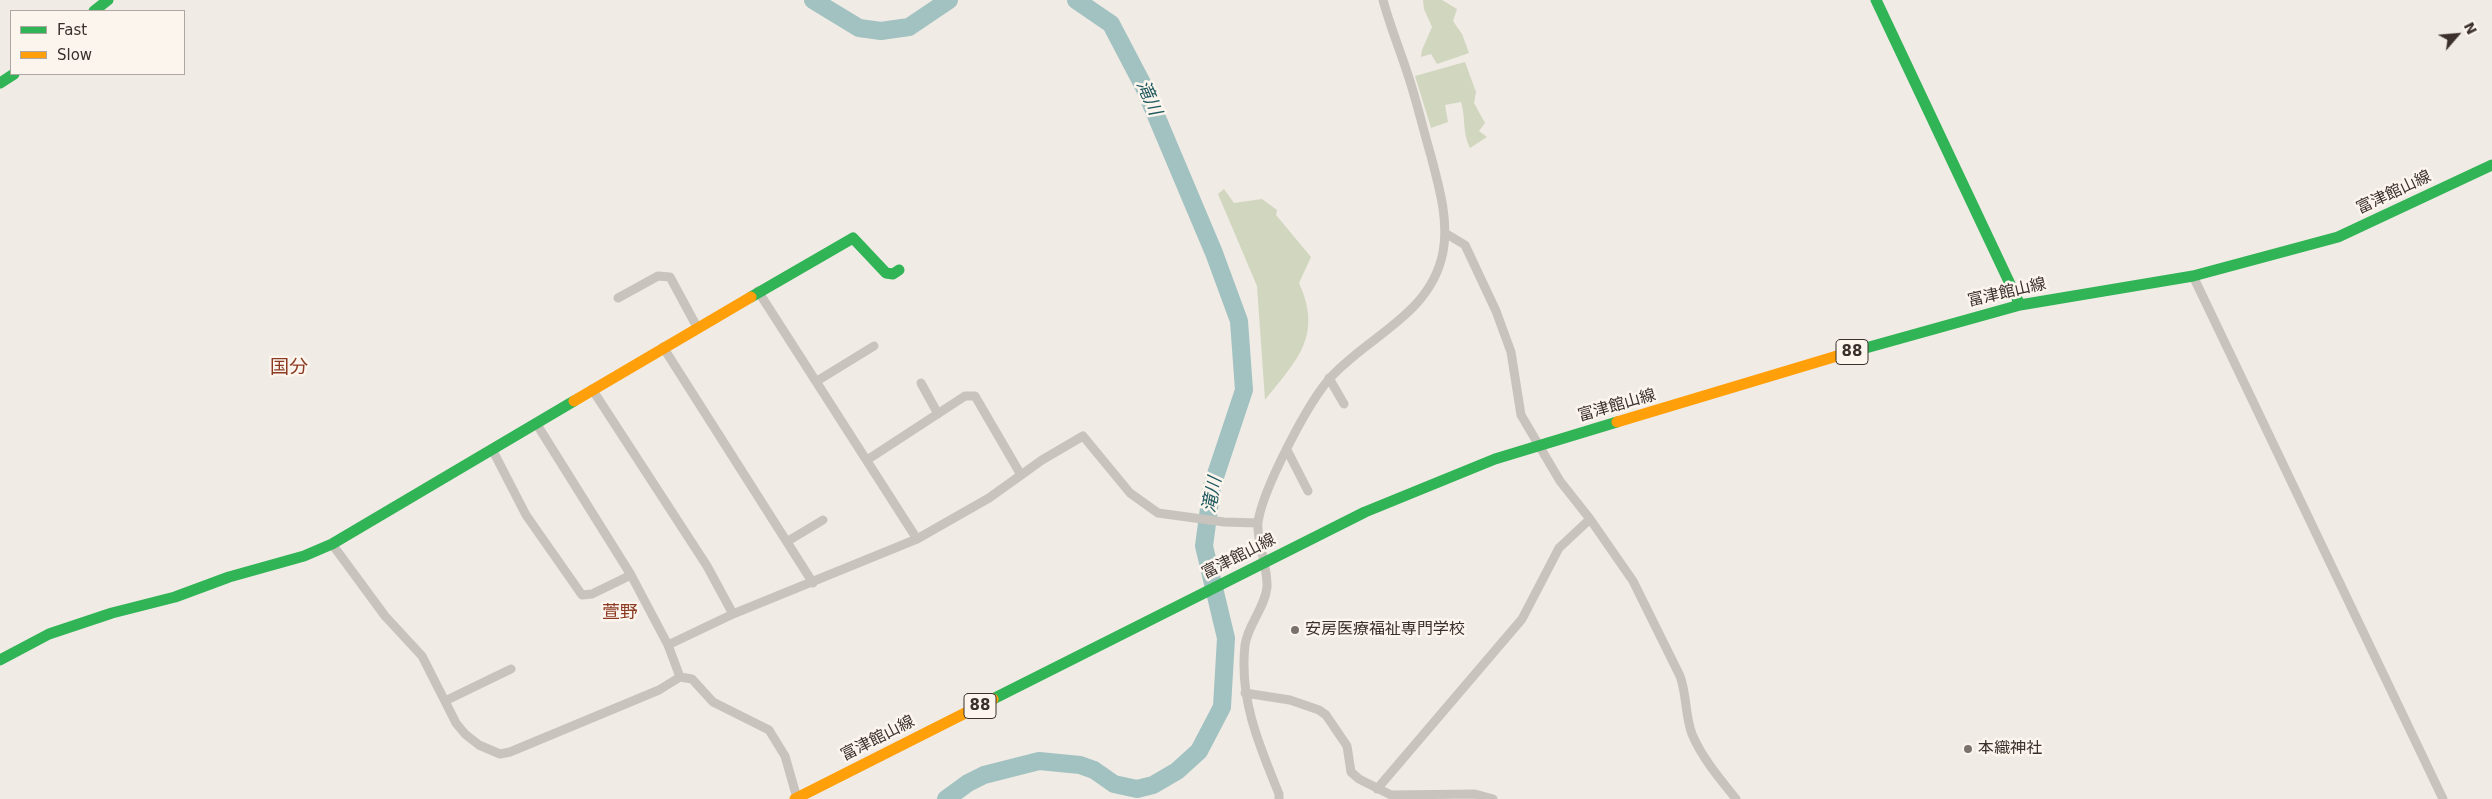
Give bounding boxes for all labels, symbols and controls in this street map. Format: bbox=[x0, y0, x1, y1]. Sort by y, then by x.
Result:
legend bbox=[10, 10, 185, 75]
north arrow bbox=[2432, 10, 2482, 60]
text: N bbox=[2461, 19, 2480, 37]
text: Fast bbox=[57, 21, 87, 39]
text: Slow bbox=[57, 46, 92, 64]
water label: 滝川 bbox=[1131, 77, 1165, 119]
street label: 富津館山線 bbox=[2354, 167, 2434, 219]
street label: 富津館山線 bbox=[1966, 275, 2048, 311]
road number: 88 bbox=[1836, 340, 1868, 364]
district label: 国分 bbox=[270, 357, 308, 379]
street label: 富津館山線 bbox=[1576, 386, 1658, 426]
water label: 滝川 bbox=[1199, 475, 1227, 515]
street label: 富津館山線 bbox=[1199, 530, 1279, 584]
district label: 萱野 bbox=[602, 602, 638, 624]
place label: 安房医療福祉専門学校 bbox=[1305, 620, 1465, 640]
marker: 安房医療福祉専門学校 bbox=[1289, 624, 1301, 636]
road number: 88 bbox=[964, 694, 996, 718]
street label: 富津館山線 bbox=[838, 712, 918, 766]
place label: 本織神社 bbox=[1978, 739, 2042, 759]
marker: 本織神社 bbox=[1962, 743, 1974, 755]

